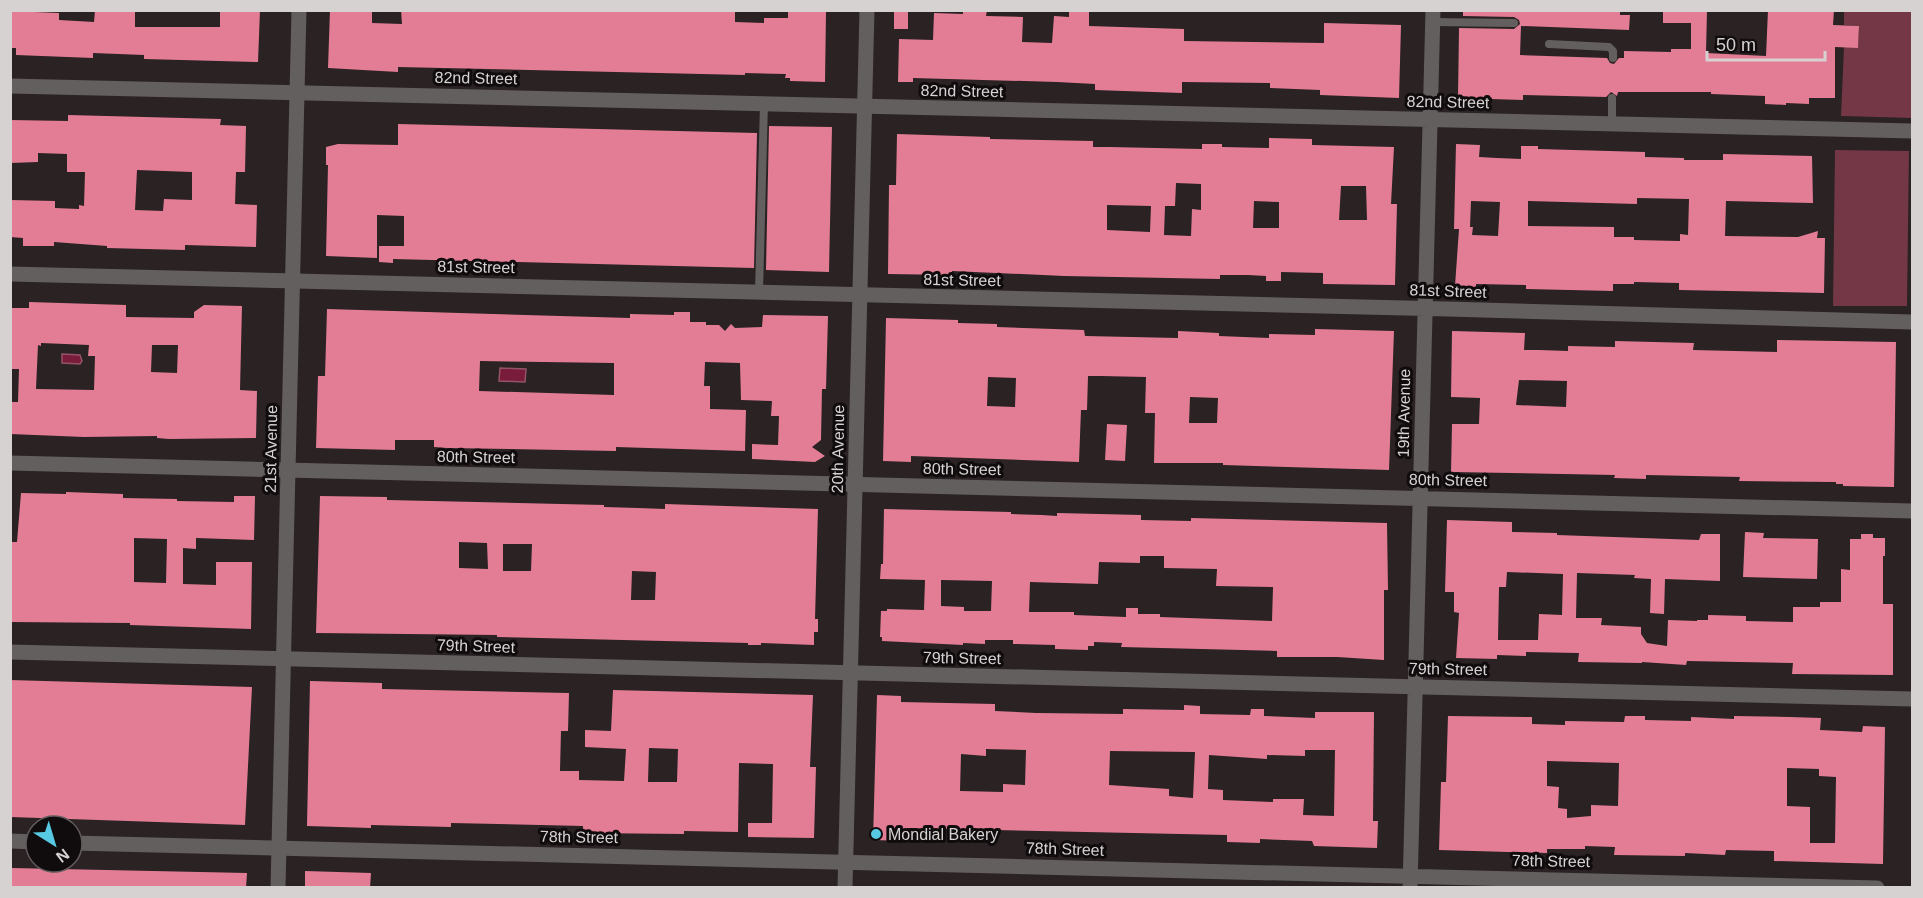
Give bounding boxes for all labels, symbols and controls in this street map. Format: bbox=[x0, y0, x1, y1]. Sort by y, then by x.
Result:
scale bar bbox=[1707, 24, 1826, 62]
text: 50 m bbox=[1716, 35, 1756, 55]
street label: 82nd Street bbox=[434, 69, 518, 87]
street label: 82nd Street bbox=[920, 82, 1004, 100]
street label: 82nd Street bbox=[1406, 93, 1490, 111]
street label: 81st Street bbox=[437, 258, 515, 276]
street label: 81st Street bbox=[923, 271, 1001, 289]
street label: 81st Street bbox=[1409, 281, 1488, 301]
street label: 19th Avenue bbox=[1395, 368, 1413, 457]
street label: 20th Avenue bbox=[829, 404, 847, 493]
street label: 21st Avenue bbox=[262, 405, 280, 493]
street label: 80th Street bbox=[437, 448, 516, 466]
street label: 80th Street bbox=[923, 460, 1002, 478]
street label: 80th Street bbox=[1409, 471, 1488, 489]
street label: 79th Street bbox=[437, 636, 516, 656]
street label: 79th Street bbox=[923, 649, 1002, 667]
street label: 79th Street bbox=[1409, 660, 1488, 678]
north arrow bbox=[24, 814, 84, 874]
place label: Mondial Bakery bbox=[888, 826, 998, 843]
marker: Mondial Bakery bbox=[869, 827, 883, 841]
street label: 78th Street bbox=[540, 828, 619, 846]
street label: 78th Street bbox=[1026, 839, 1105, 859]
text: N bbox=[53, 845, 72, 866]
street label: 78th Street bbox=[1512, 852, 1591, 870]

